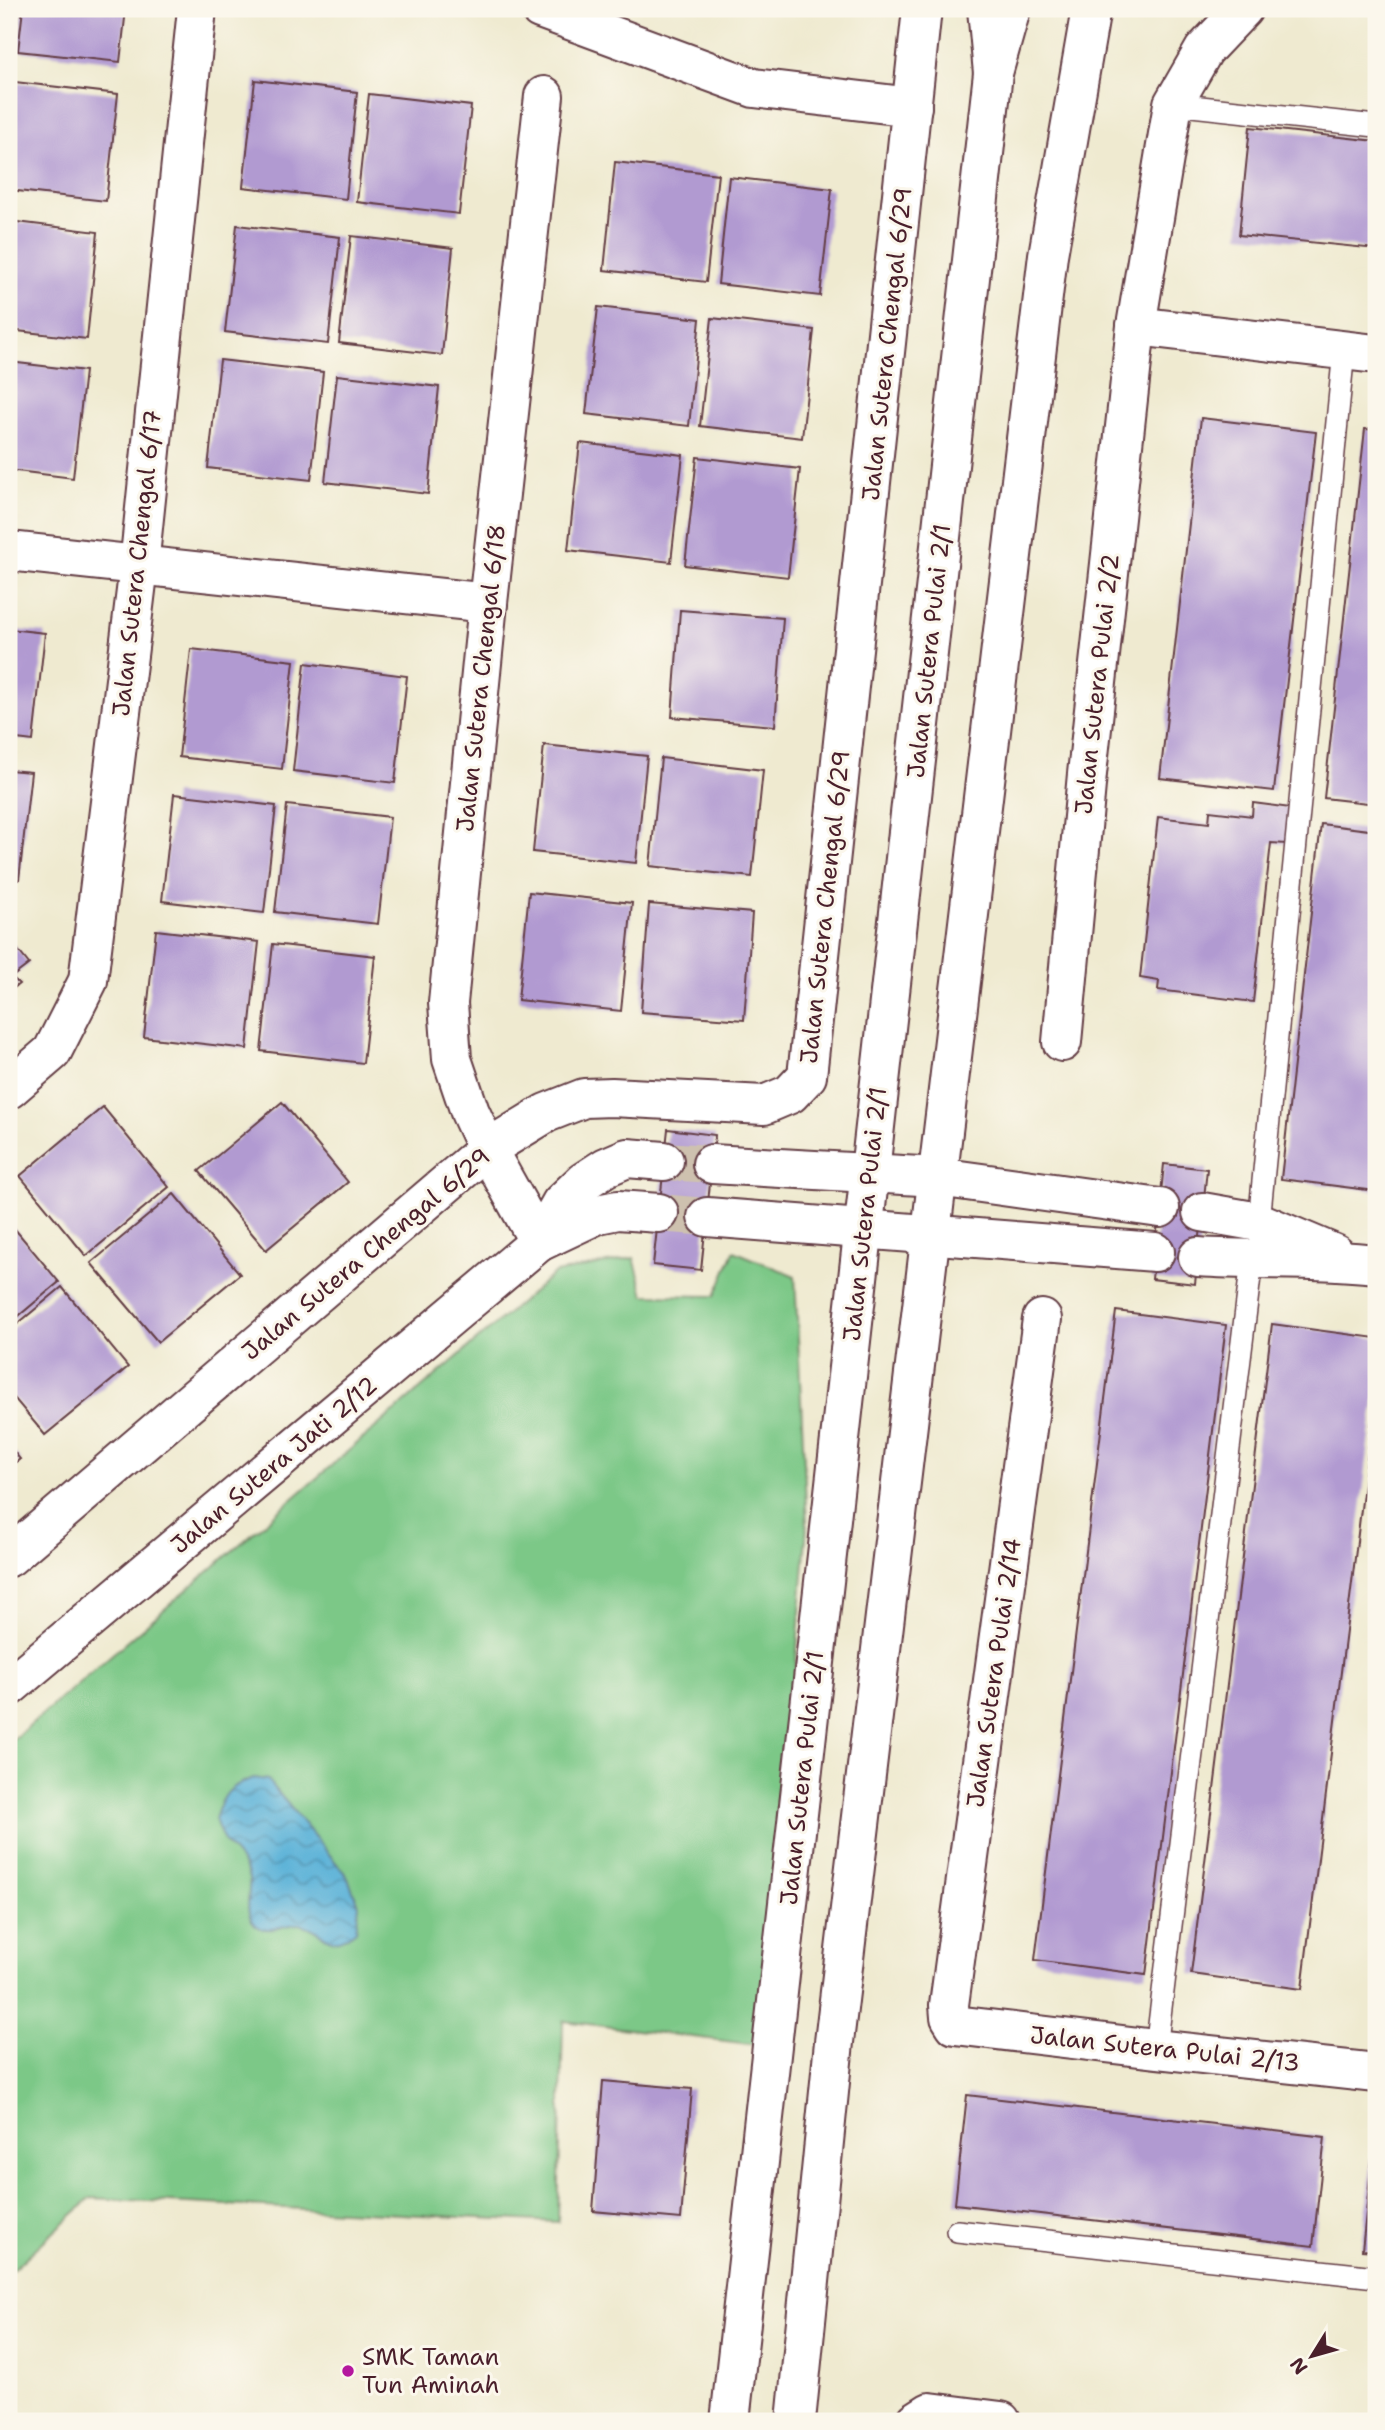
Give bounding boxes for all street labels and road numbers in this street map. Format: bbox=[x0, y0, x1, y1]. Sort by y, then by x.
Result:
street label: Jalan Sutera Chengal 6/29 bbox=[855, 186, 919, 502]
street label: Jalan Sutera Chengal 6/17 bbox=[105, 408, 169, 718]
street label: Jalan Sutera Chengal 6/18 bbox=[449, 522, 513, 834]
street label: Jalan Sutera Pulai 2/1 bbox=[900, 522, 958, 780]
street label: Jalan Sutera Pulai 2/2 bbox=[1067, 552, 1127, 816]
street label: Jalan Sutera Chengal 6/29 bbox=[793, 749, 857, 1065]
street label: Jalan Sutera Pulai 2/1 bbox=[836, 1085, 894, 1343]
street label: Jalan Sutera Chengal 6/29 bbox=[235, 1141, 497, 1367]
street label: Jalan Sutera Jati 2/12 bbox=[164, 1369, 384, 1561]
street label: Jalan Sutera Pulai 2/14 bbox=[959, 1536, 1029, 1810]
street label: Jalan Sutera Pulai 2/1 bbox=[773, 1649, 831, 1907]
street label: Jalan Sutera Pulai 2/13 bbox=[1028, 2019, 1302, 2079]

